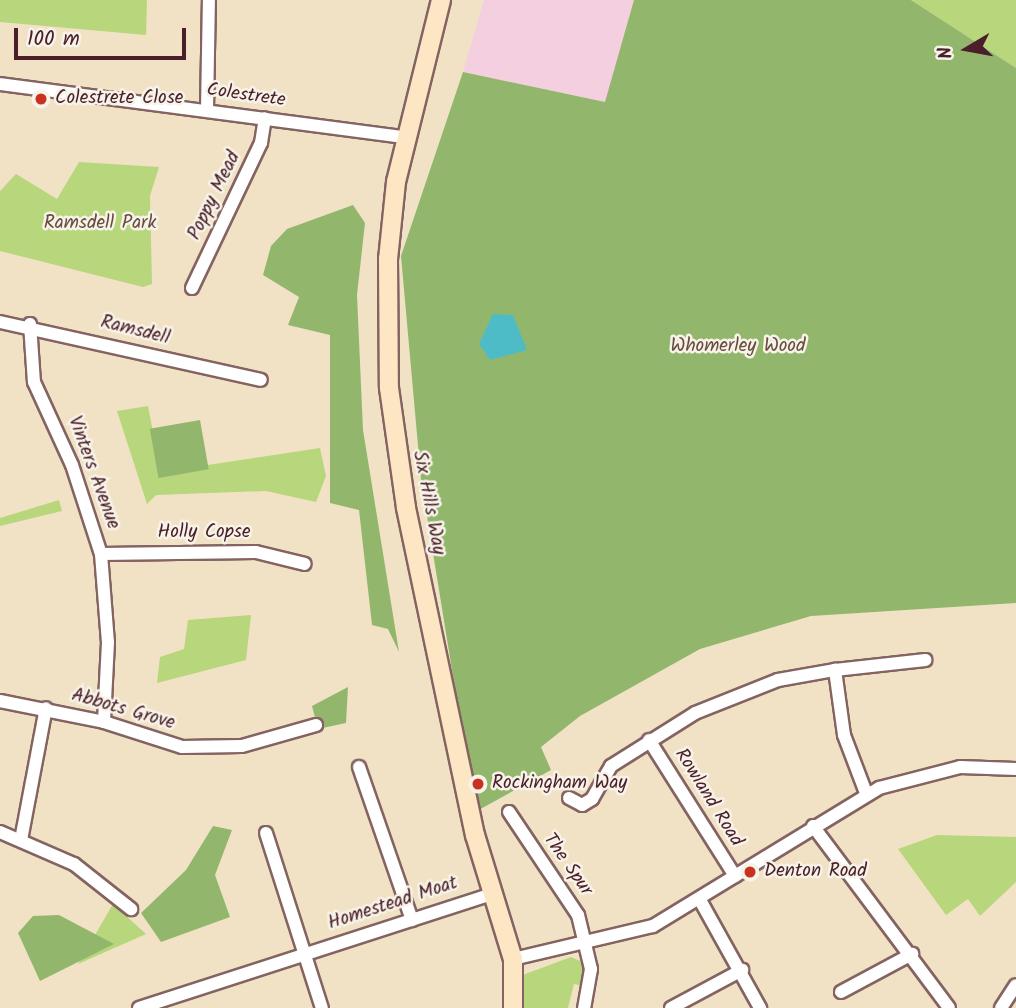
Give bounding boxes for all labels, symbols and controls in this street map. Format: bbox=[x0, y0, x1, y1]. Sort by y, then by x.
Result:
scale bar bbox=[18, 14, 189, 58]
north arrow bbox=[932, 14, 1002, 84]
text: 100 m bbox=[27, 23, 80, 56]
text: N bbox=[931, 44, 962, 61]
street label: Colestrete bbox=[205, 79, 287, 113]
place label: Colestrete Close bbox=[55, 88, 183, 110]
marker: Colestrete Close bbox=[33, 91, 49, 107]
street label: Poppy Mead bbox=[184, 148, 246, 244]
park label: Ramsdell Park bbox=[44, 213, 156, 235]
street label: Ramsdell bbox=[98, 311, 172, 351]
park label: Whomerley Wood bbox=[671, 336, 805, 358]
street label: Vinters Avenue bbox=[62, 413, 124, 533]
street label: Six Hills Way bbox=[407, 449, 449, 557]
street label: Holly Copse bbox=[158, 522, 250, 544]
street label: Abbots Grove bbox=[69, 684, 177, 736]
street label: Rowland Road bbox=[669, 745, 747, 851]
place label: Rockingham Way bbox=[492, 773, 627, 795]
marker: Rockingham Way bbox=[470, 776, 486, 792]
street label: The Spur bbox=[537, 829, 597, 901]
place label: Denton Road bbox=[764, 861, 867, 883]
marker: Denton Road bbox=[742, 864, 758, 880]
street label: Homestead Moat bbox=[325, 872, 461, 936]

